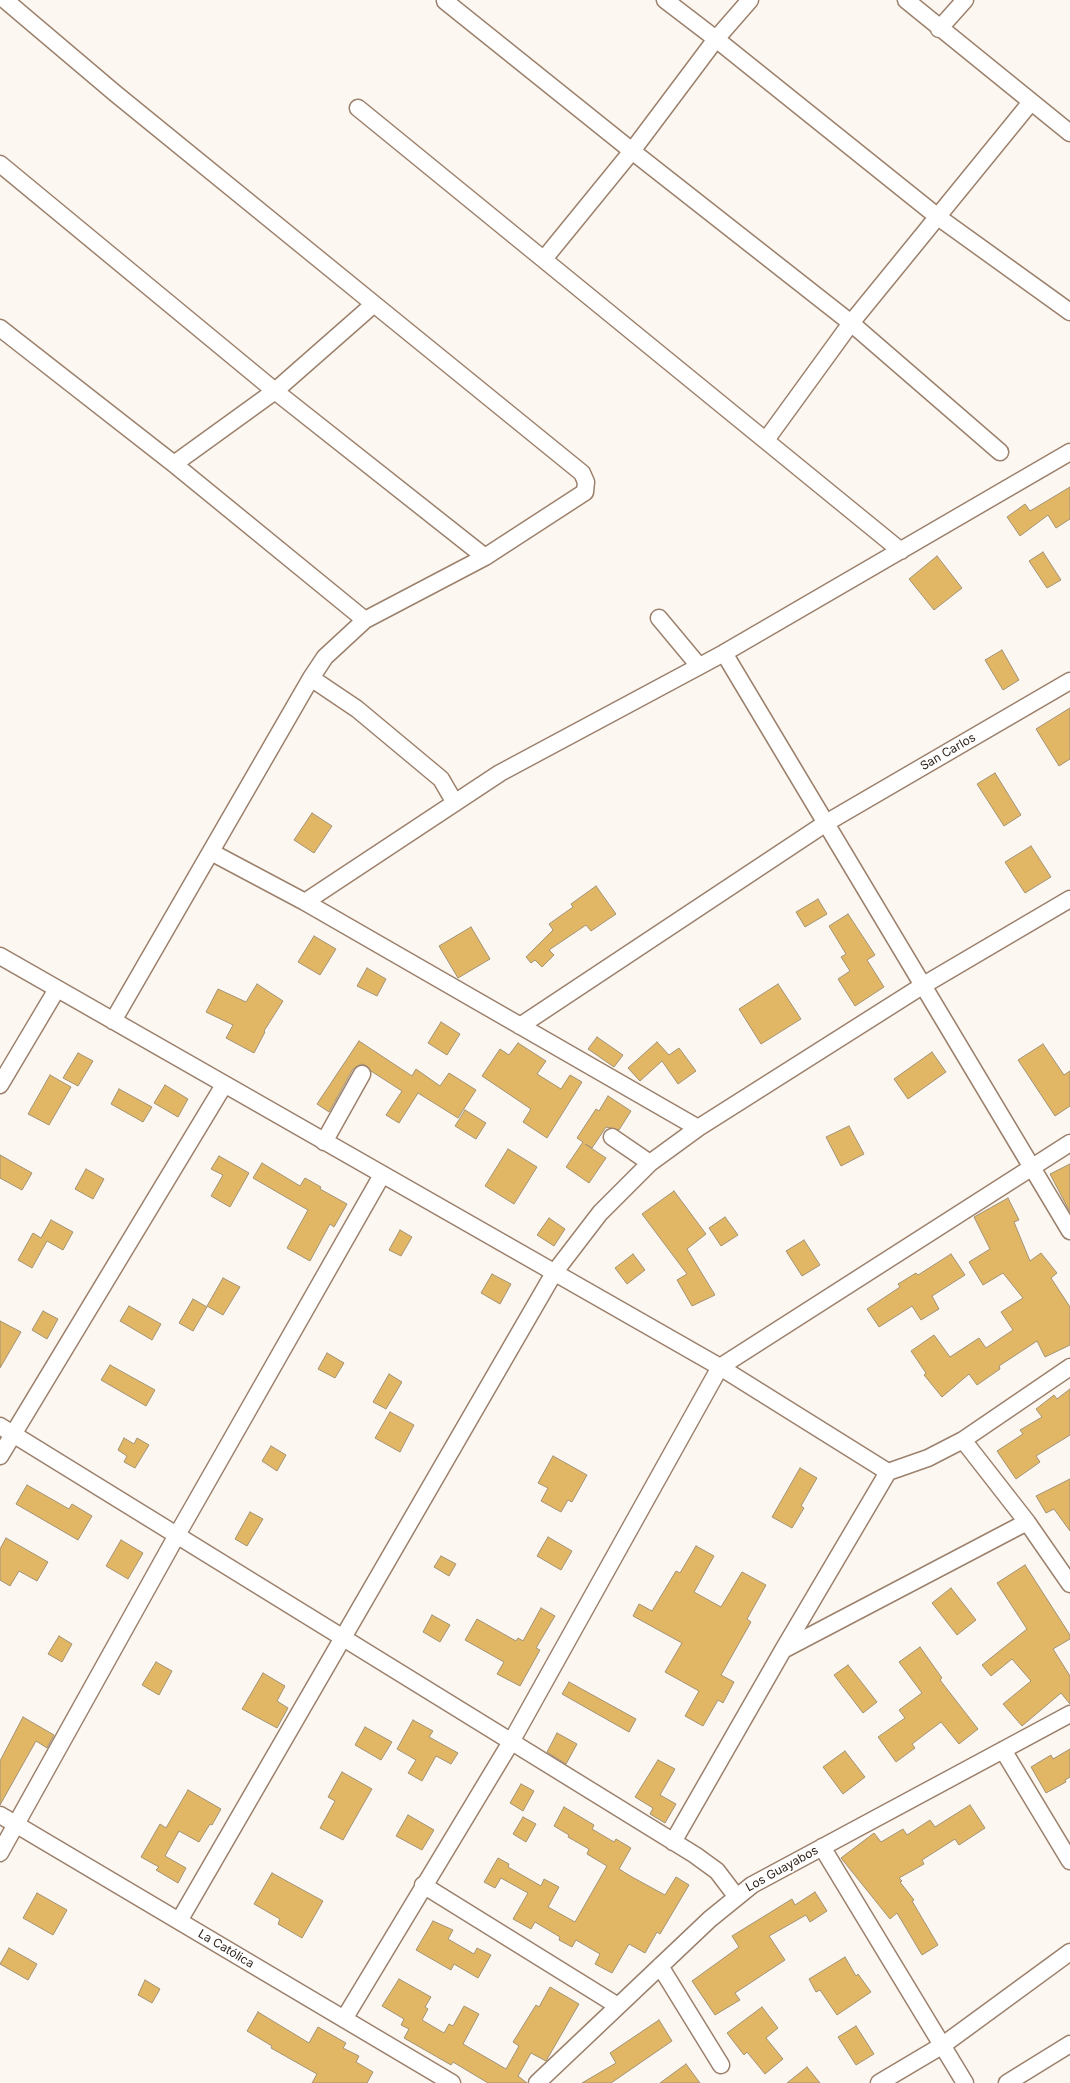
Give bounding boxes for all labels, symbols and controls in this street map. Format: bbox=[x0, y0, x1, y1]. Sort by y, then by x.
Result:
street label: San Carlos bbox=[918, 730, 978, 774]
street label: Los Guayabos bbox=[743, 1843, 821, 1895]
street label: La Católica bbox=[195, 1927, 257, 1971]

